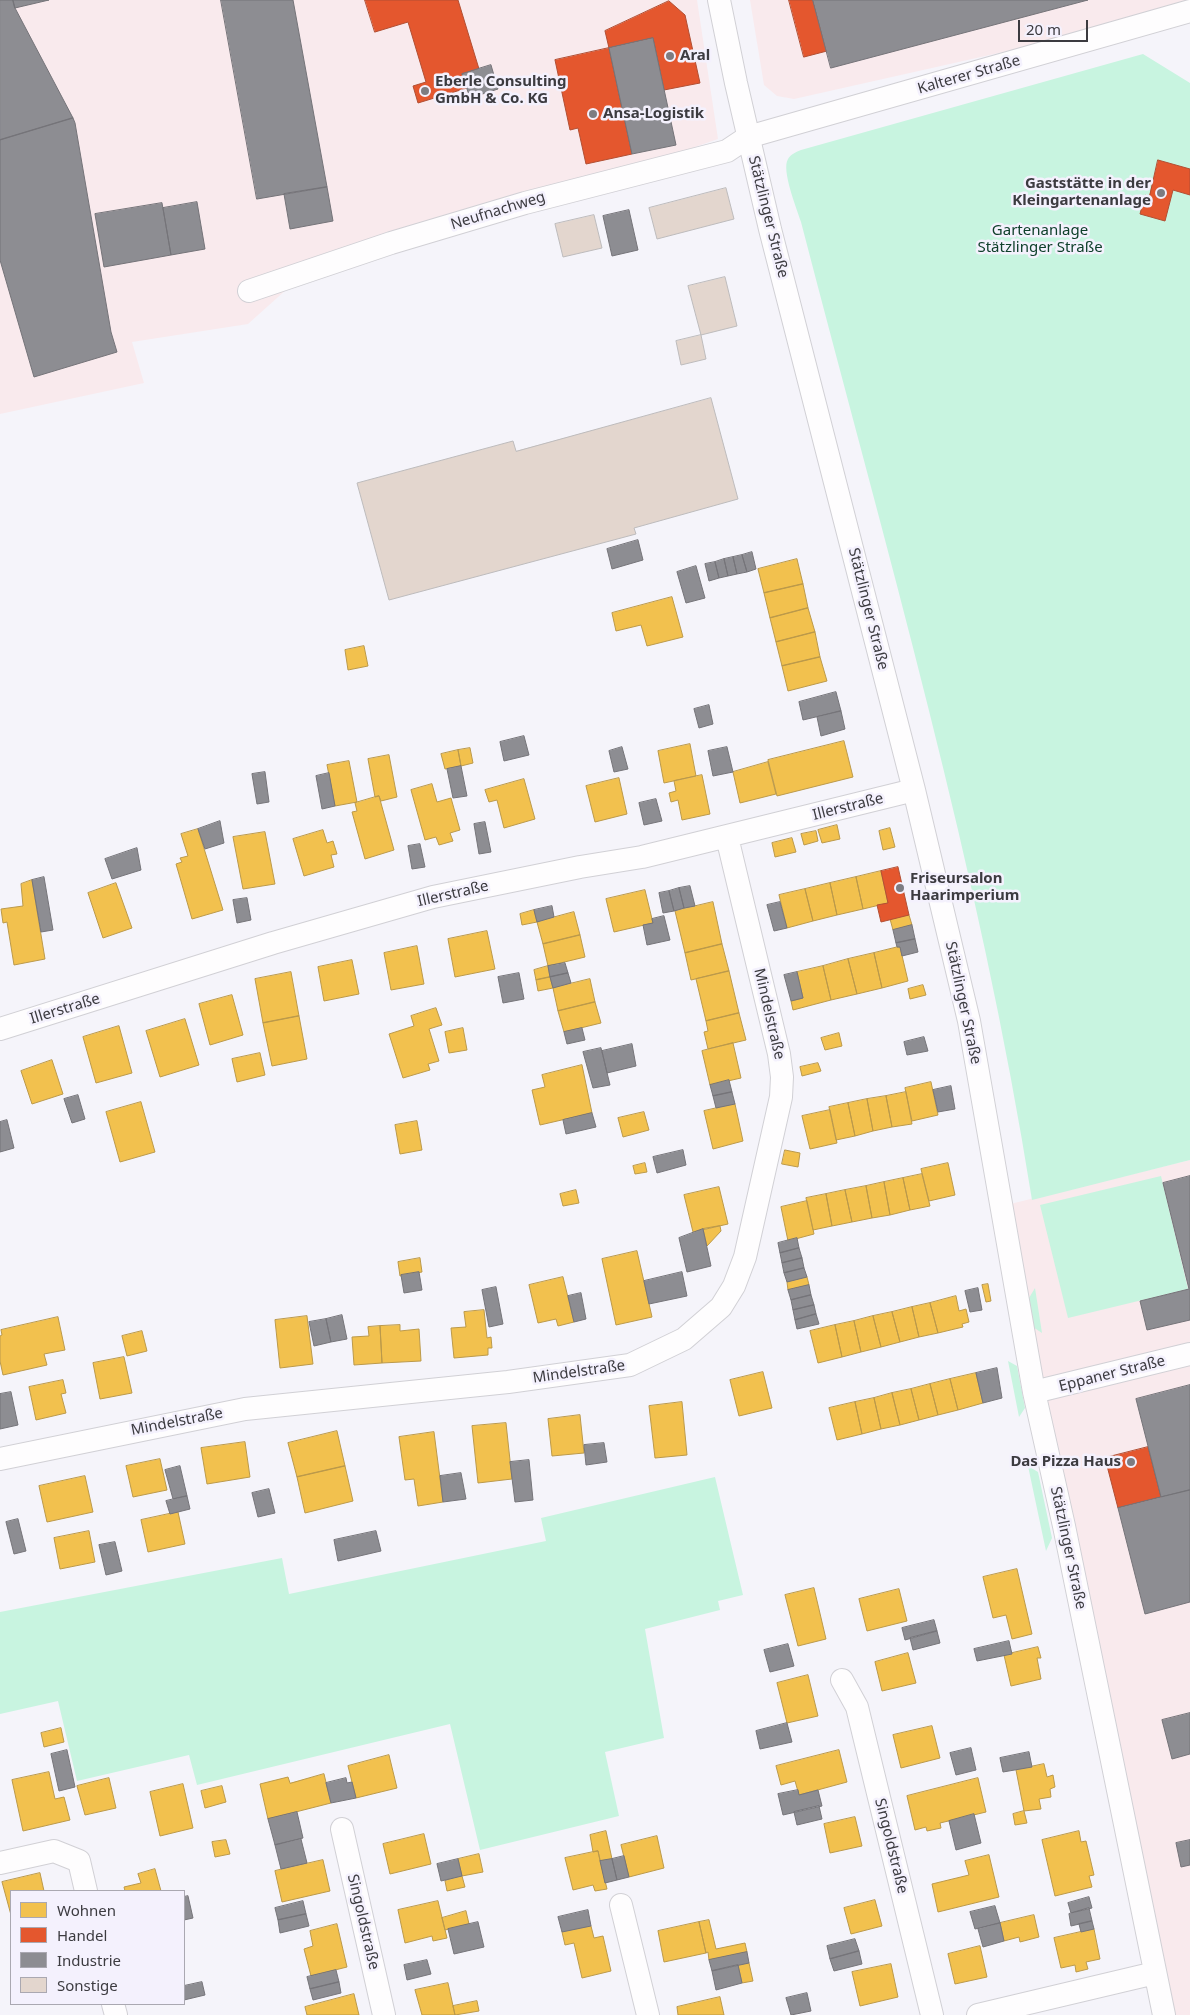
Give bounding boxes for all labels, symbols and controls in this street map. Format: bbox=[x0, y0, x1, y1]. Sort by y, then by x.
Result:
scale bar bbox=[1020, 10, 1090, 42]
text: 20 m bbox=[1026, 19, 1061, 39]
place label: Aral bbox=[680, 47, 710, 65]
marker: Aral bbox=[664, 50, 676, 62]
street label: Kalterer Straße bbox=[916, 52, 1022, 98]
place label: Eberle Consulting GmbH & Co. KG bbox=[435, 73, 567, 108]
marker: Eberle Consulting GmbH & Co. KG bbox=[419, 85, 431, 97]
place label: Ansa-Logistik bbox=[603, 105, 704, 123]
marker: Ansa-Logistik bbox=[587, 108, 599, 120]
street label: Stätzlinger Straße bbox=[744, 154, 792, 280]
place label: Gaststätte in der Kleingartenanlage bbox=[1012, 175, 1151, 210]
marker: Gaststätte in der Kleingartenanlage bbox=[1155, 187, 1167, 199]
street label: Neufnachweg bbox=[449, 188, 547, 234]
park label: Gartenanlage Stätzlinger Straße bbox=[977, 222, 1103, 257]
street label: Stätzlinger Straße bbox=[844, 546, 892, 672]
street label: Illerstraße bbox=[811, 790, 885, 824]
place label: Friseursalon Haarimperium bbox=[910, 870, 1019, 905]
street label: Illerstraße bbox=[416, 877, 490, 911]
marker: Friseursalon Haarimperium bbox=[894, 882, 906, 894]
street label: Stätzlinger Straße bbox=[941, 940, 985, 1066]
street label: Mindelstraße bbox=[750, 967, 788, 1061]
street label: Illerstraße bbox=[28, 990, 102, 1028]
street label: Eppaner Straße bbox=[1057, 1352, 1167, 1396]
street label: Mindelstraße bbox=[532, 1357, 626, 1387]
street label: Mindelstraße bbox=[130, 1404, 224, 1440]
place label: Das Pizza Haus bbox=[1010, 1453, 1121, 1471]
marker: Das Pizza Haus bbox=[1125, 1456, 1137, 1468]
street label: Stätzlinger Straße bbox=[1046, 1485, 1090, 1611]
street label: Singoldstraße bbox=[870, 1796, 912, 1896]
street label: Singoldstraße bbox=[343, 1872, 383, 1972]
legend bbox=[10, 1890, 185, 2005]
text: Wohnen bbox=[57, 1900, 116, 1920]
text: Handel bbox=[57, 1925, 107, 1945]
text: Industrie bbox=[57, 1950, 121, 1970]
text: Sonstige bbox=[57, 1975, 118, 1995]

